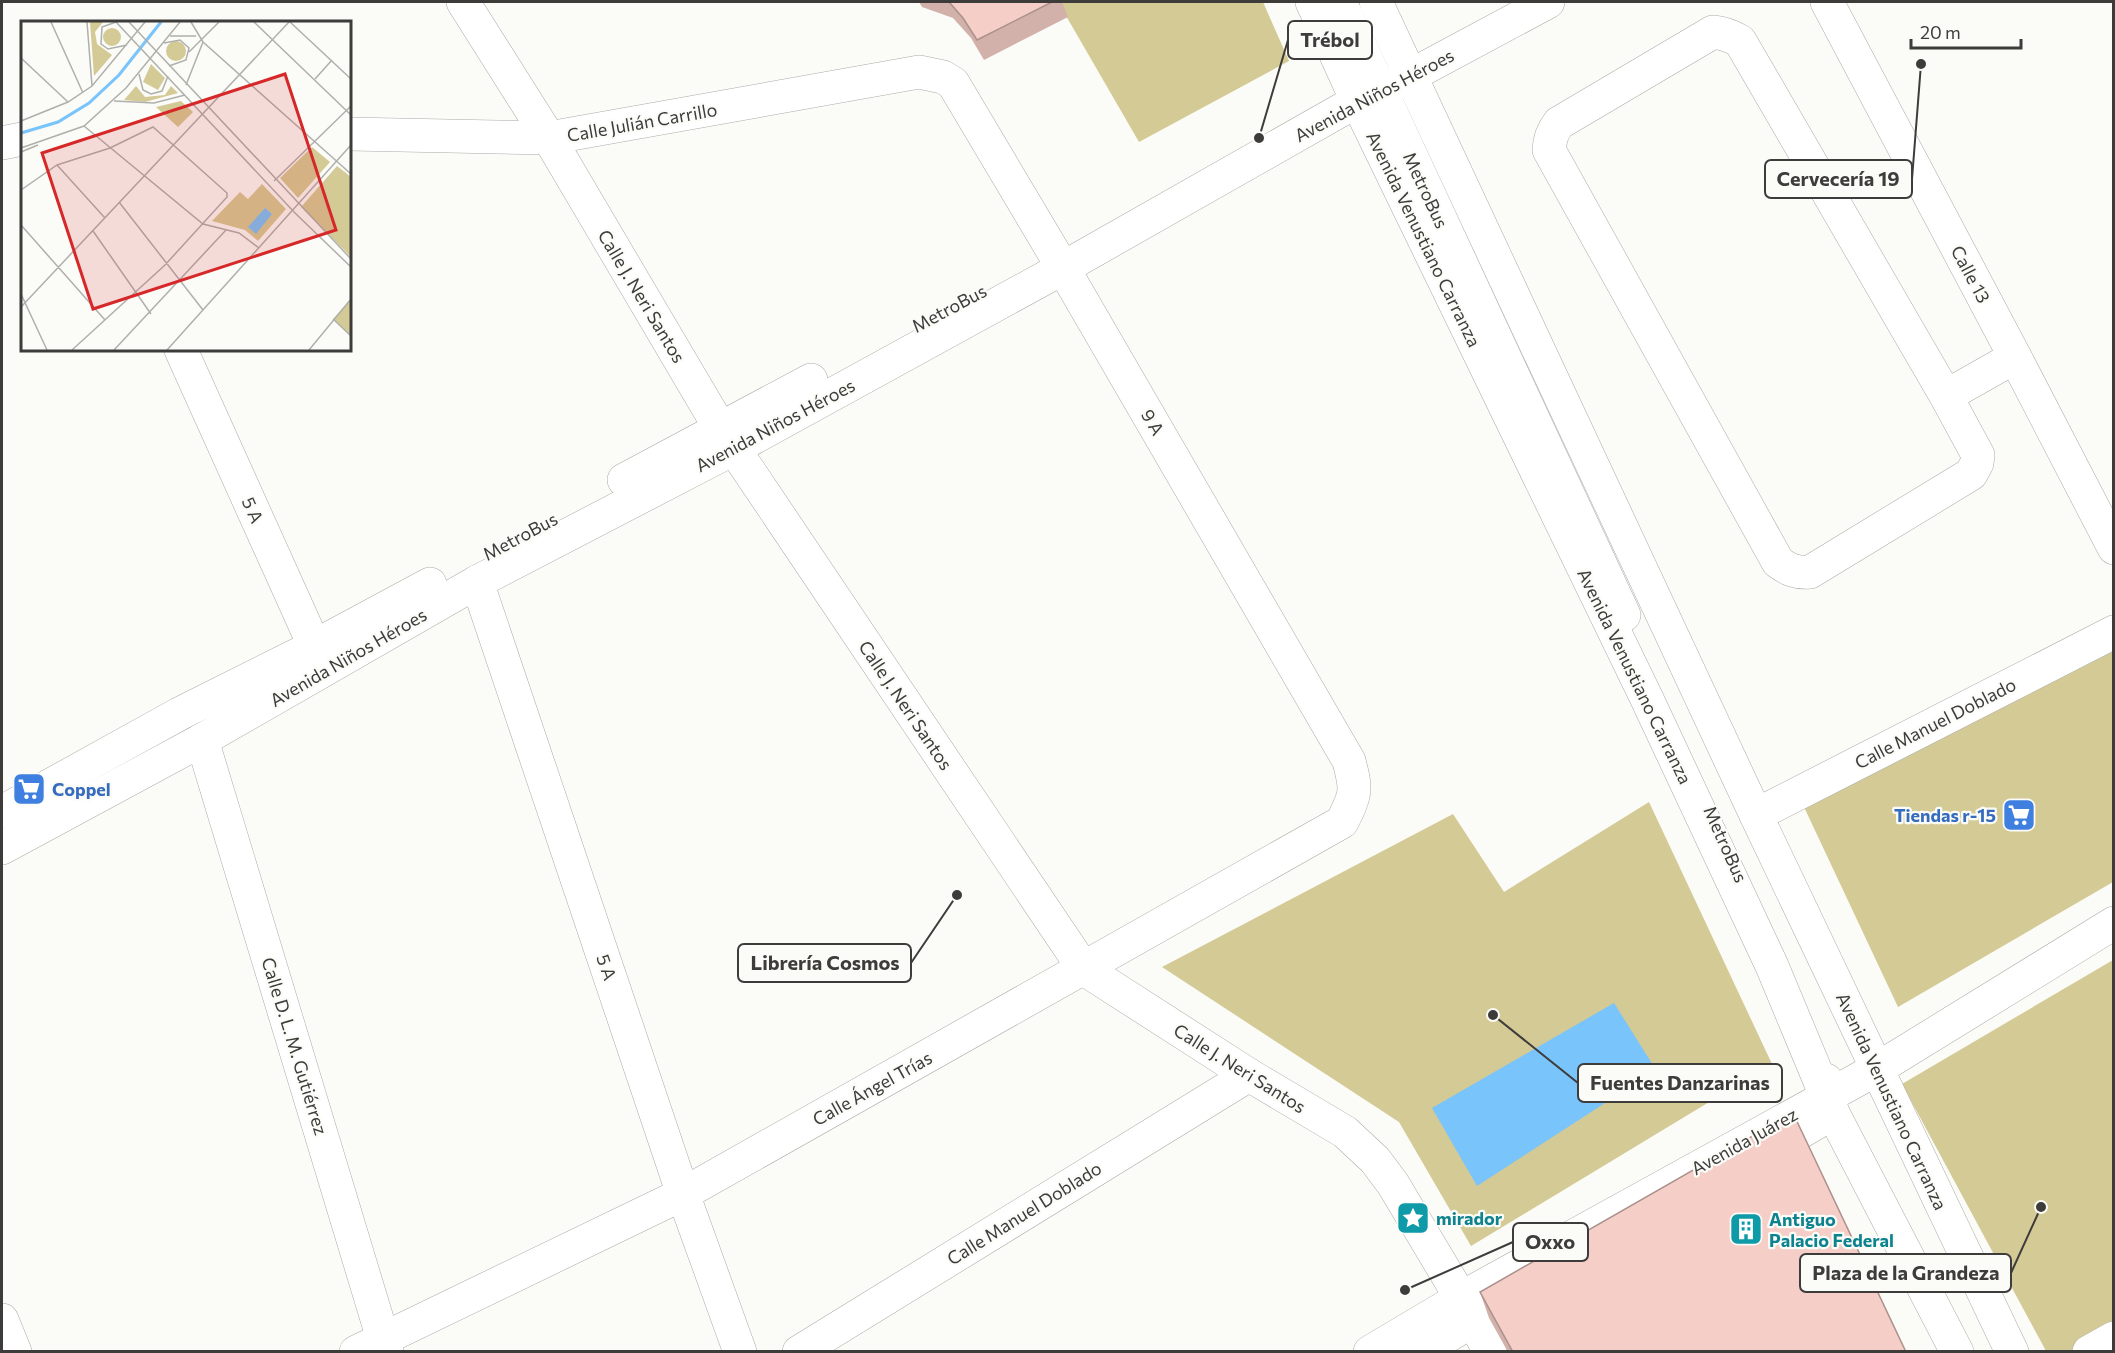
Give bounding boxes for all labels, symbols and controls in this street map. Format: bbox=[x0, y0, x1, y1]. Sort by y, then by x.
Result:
scale bar bbox=[1911, 12, 2020, 50]
inset map bbox=[21, 21, 351, 351]
callout: Trébol bbox=[1288, 21, 1372, 59]
text: 20 m bbox=[1920, 21, 1961, 43]
text: Trébol bbox=[1300, 27, 1360, 51]
street label: Avenida Niños Héroes bbox=[1291, 44, 1457, 146]
street label: Calle Julián Carrillo bbox=[565, 98, 719, 146]
street label: Avenida Venustiano Carranza bbox=[1362, 127, 1486, 351]
street label: MetroBus bbox=[1399, 148, 1453, 232]
callout: Cervecería 19 bbox=[1765, 160, 1912, 198]
text: Cervecería 19 bbox=[1776, 166, 1900, 190]
street label: Calle J. Neri Santos bbox=[594, 225, 690, 367]
street label: Calle 13 bbox=[1947, 242, 1995, 306]
street label: MetroBus bbox=[908, 279, 990, 337]
street label: Avenida Niños Héroes bbox=[692, 374, 858, 476]
street label: 9 A bbox=[1137, 405, 1169, 439]
street label: 5 A bbox=[238, 494, 268, 526]
street label: MetroBus bbox=[479, 507, 561, 565]
street label: Avenida Venustiano Carranza bbox=[1573, 564, 1697, 788]
street label: Avenida Niños Héroes bbox=[266, 603, 430, 711]
street label: Calle J. Neri Santos bbox=[855, 636, 957, 774]
street label: Calle Manuel Doblado bbox=[1851, 673, 2019, 773]
supermarket icon: Coppel bbox=[11, 771, 47, 807]
place label: Coppel bbox=[52, 778, 111, 800]
supermarket icon: Tiendas r-15 bbox=[2001, 797, 2037, 833]
street label: MetroBus bbox=[1699, 802, 1753, 886]
place label: Tiendas r-15 bbox=[1894, 804, 1996, 826]
callout: Librería Cosmos bbox=[738, 944, 911, 982]
text: Librería Cosmos bbox=[751, 950, 899, 974]
street label: 5 A bbox=[592, 951, 622, 983]
street label: Calle D. L. M. Gutiérrez bbox=[258, 955, 333, 1137]
street label: Avenida Venustiano Carranza bbox=[1832, 989, 1952, 1213]
street label: Calle J. Neri Santos bbox=[1170, 1019, 1310, 1117]
street label: Calle Ángel Trías bbox=[808, 1046, 936, 1130]
callout: Fuentes Danzarinas bbox=[1578, 1064, 1782, 1102]
text: Fuentes Danzarinas bbox=[1590, 1070, 1770, 1094]
street label: Avenida Juárez bbox=[1687, 1103, 1801, 1179]
street label: Calle Manuel Doblado bbox=[943, 1157, 1105, 1269]
place icon: mirador bbox=[1395, 1200, 1431, 1236]
place label: mirador bbox=[1436, 1207, 1503, 1229]
place label: Antiguo Palacio Federal bbox=[1769, 1208, 1894, 1251]
building icon: Antiguo Palacio Federal bbox=[1728, 1211, 1764, 1247]
callout: Oxxo bbox=[1513, 1223, 1588, 1261]
text: Oxxo bbox=[1525, 1229, 1575, 1253]
callout: Plaza de la Grandeza bbox=[1800, 1254, 2011, 1292]
text: Plaza de la Grandeza bbox=[1812, 1260, 2000, 1284]

